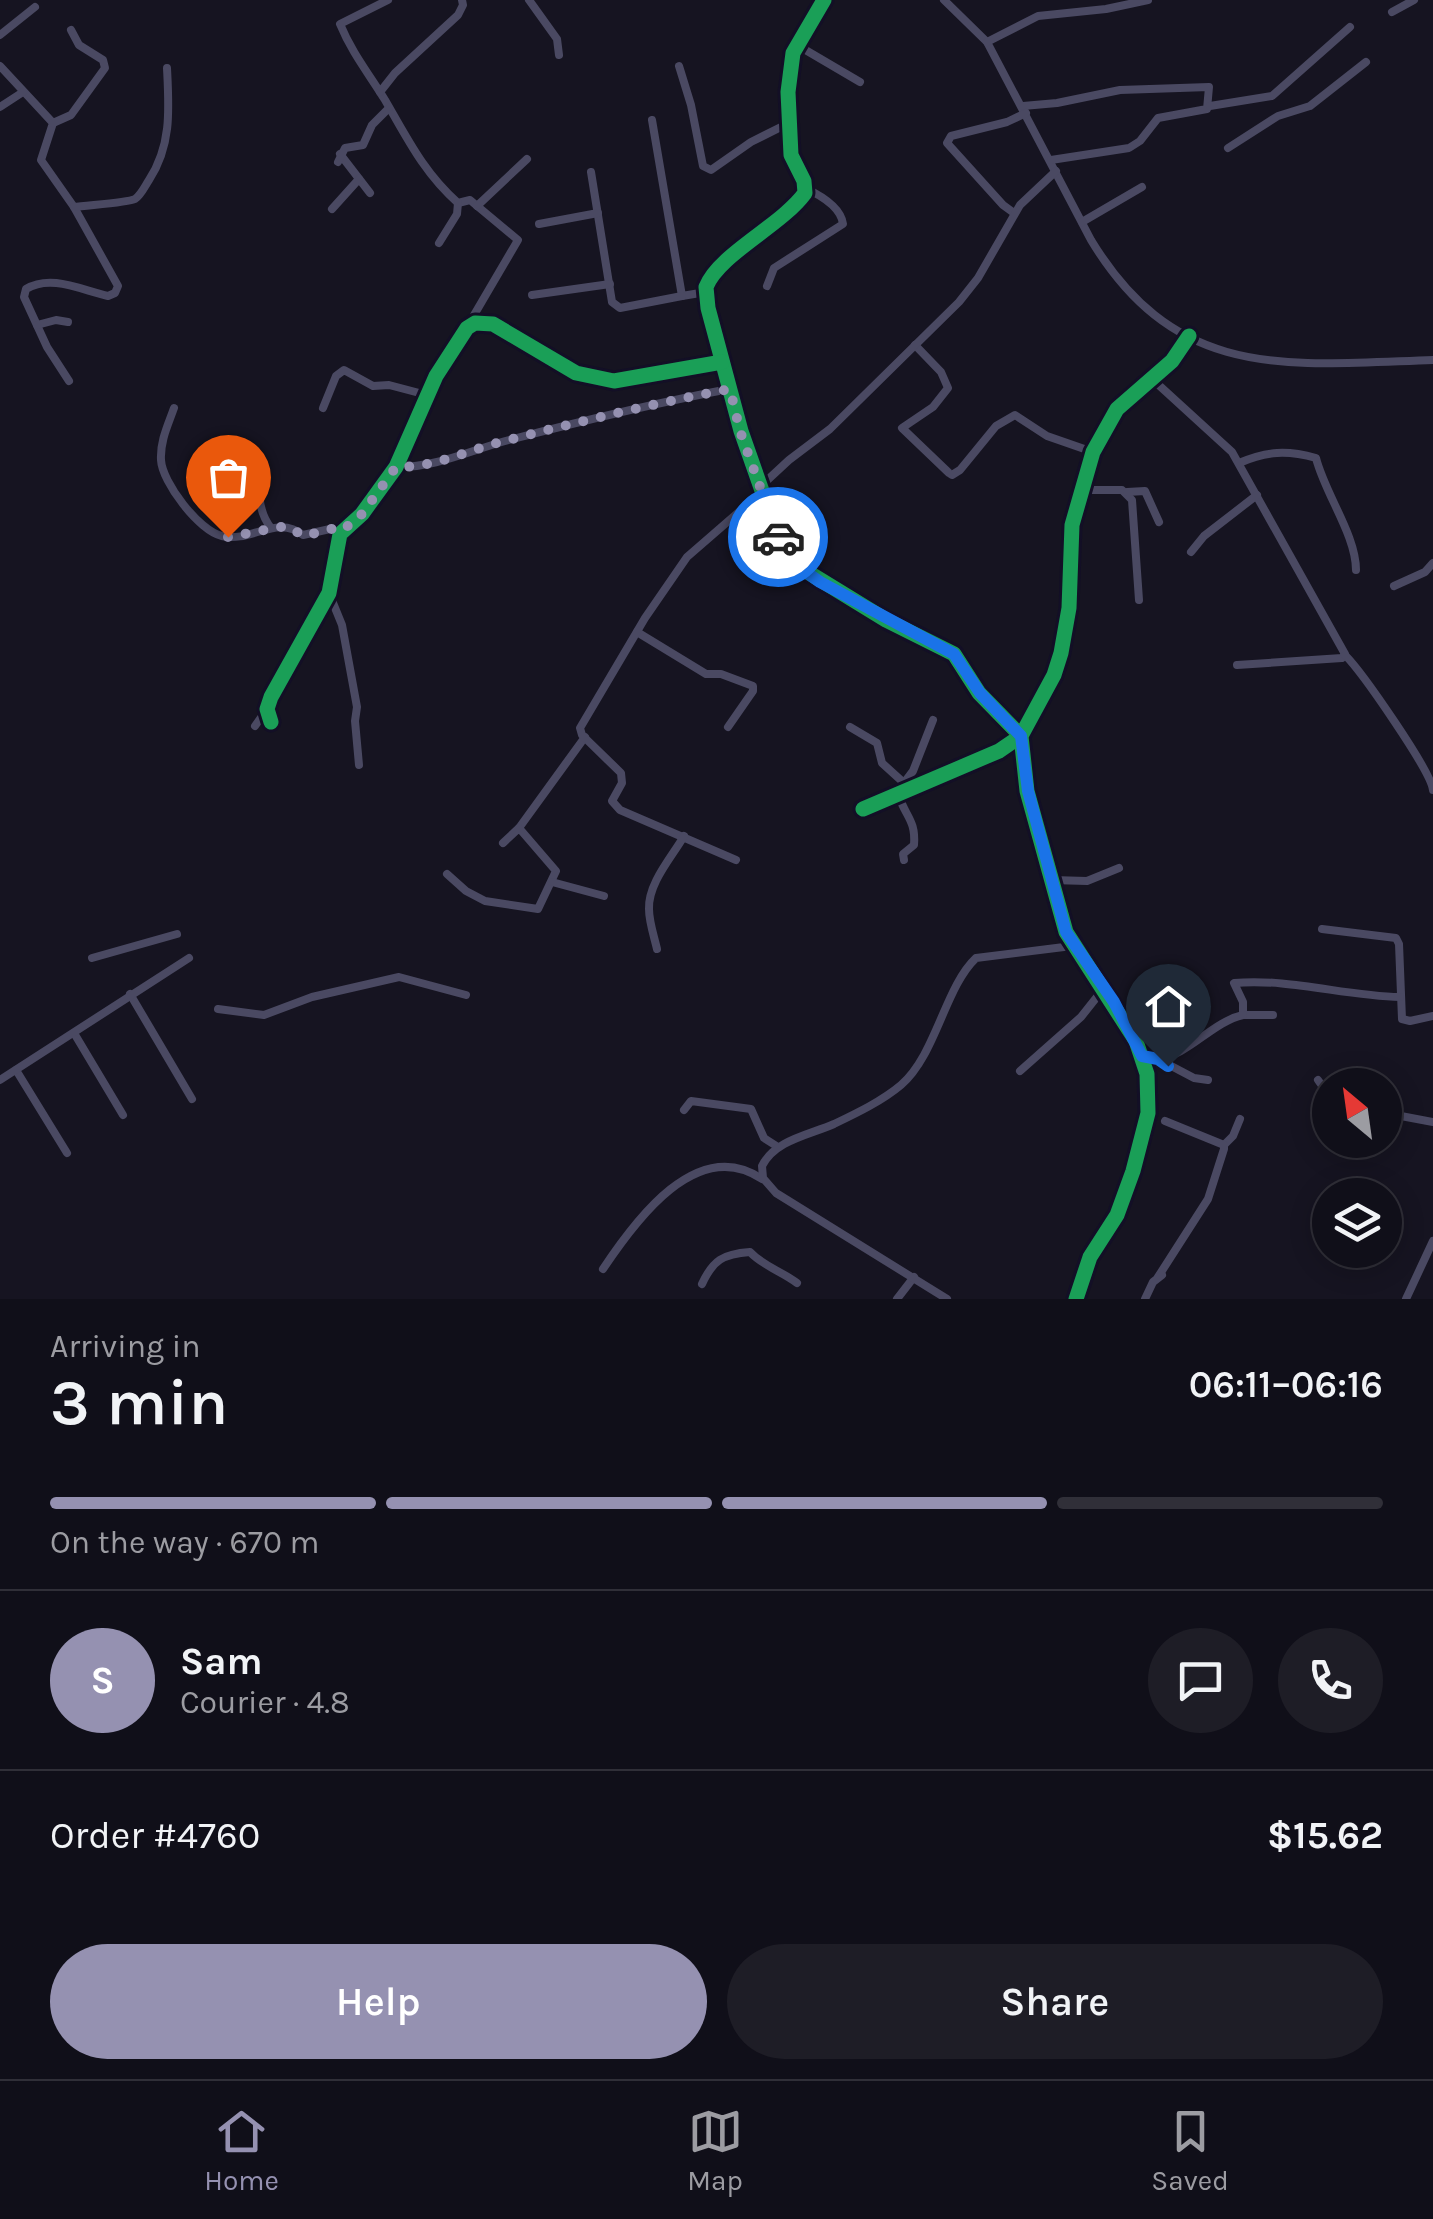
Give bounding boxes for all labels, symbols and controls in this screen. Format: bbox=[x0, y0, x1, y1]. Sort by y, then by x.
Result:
pin bbox=[186, 435, 271, 538]
icon: bag bbox=[201, 450, 256, 505]
courier bbox=[728, 487, 828, 587]
icon: car bbox=[751, 510, 806, 565]
pin bbox=[1126, 964, 1211, 1067]
icon: home bbox=[1141, 979, 1196, 1034]
north arrow bbox=[1312, 1068, 1402, 1158]
map controls bbox=[1312, 1068, 1402, 1268]
button: layers bbox=[1312, 1178, 1402, 1268]
text: Arriving in bbox=[50, 1328, 201, 1365]
text: 06:11–06:16 bbox=[1189, 1362, 1383, 1407]
text: 3 min bbox=[50, 1364, 228, 1440]
text: On the way · 670 m bbox=[50, 1524, 319, 1561]
button: chat bbox=[1148, 1628, 1253, 1733]
button: phone bbox=[1278, 1628, 1383, 1733]
text: Sam bbox=[180, 1639, 263, 1684]
text: S bbox=[90, 1658, 115, 1703]
text: Courier · 4.8 bbox=[180, 1684, 350, 1721]
text: Order #4760 bbox=[50, 1813, 260, 1858]
text: $15.62 bbox=[1267, 1813, 1383, 1858]
button: Help bbox=[50, 1944, 707, 2059]
button: Share bbox=[727, 1944, 1383, 2059]
tab: Home bbox=[204, 2104, 279, 2197]
tab: Map bbox=[687, 2104, 743, 2197]
tab: Saved bbox=[1151, 2104, 1229, 2197]

